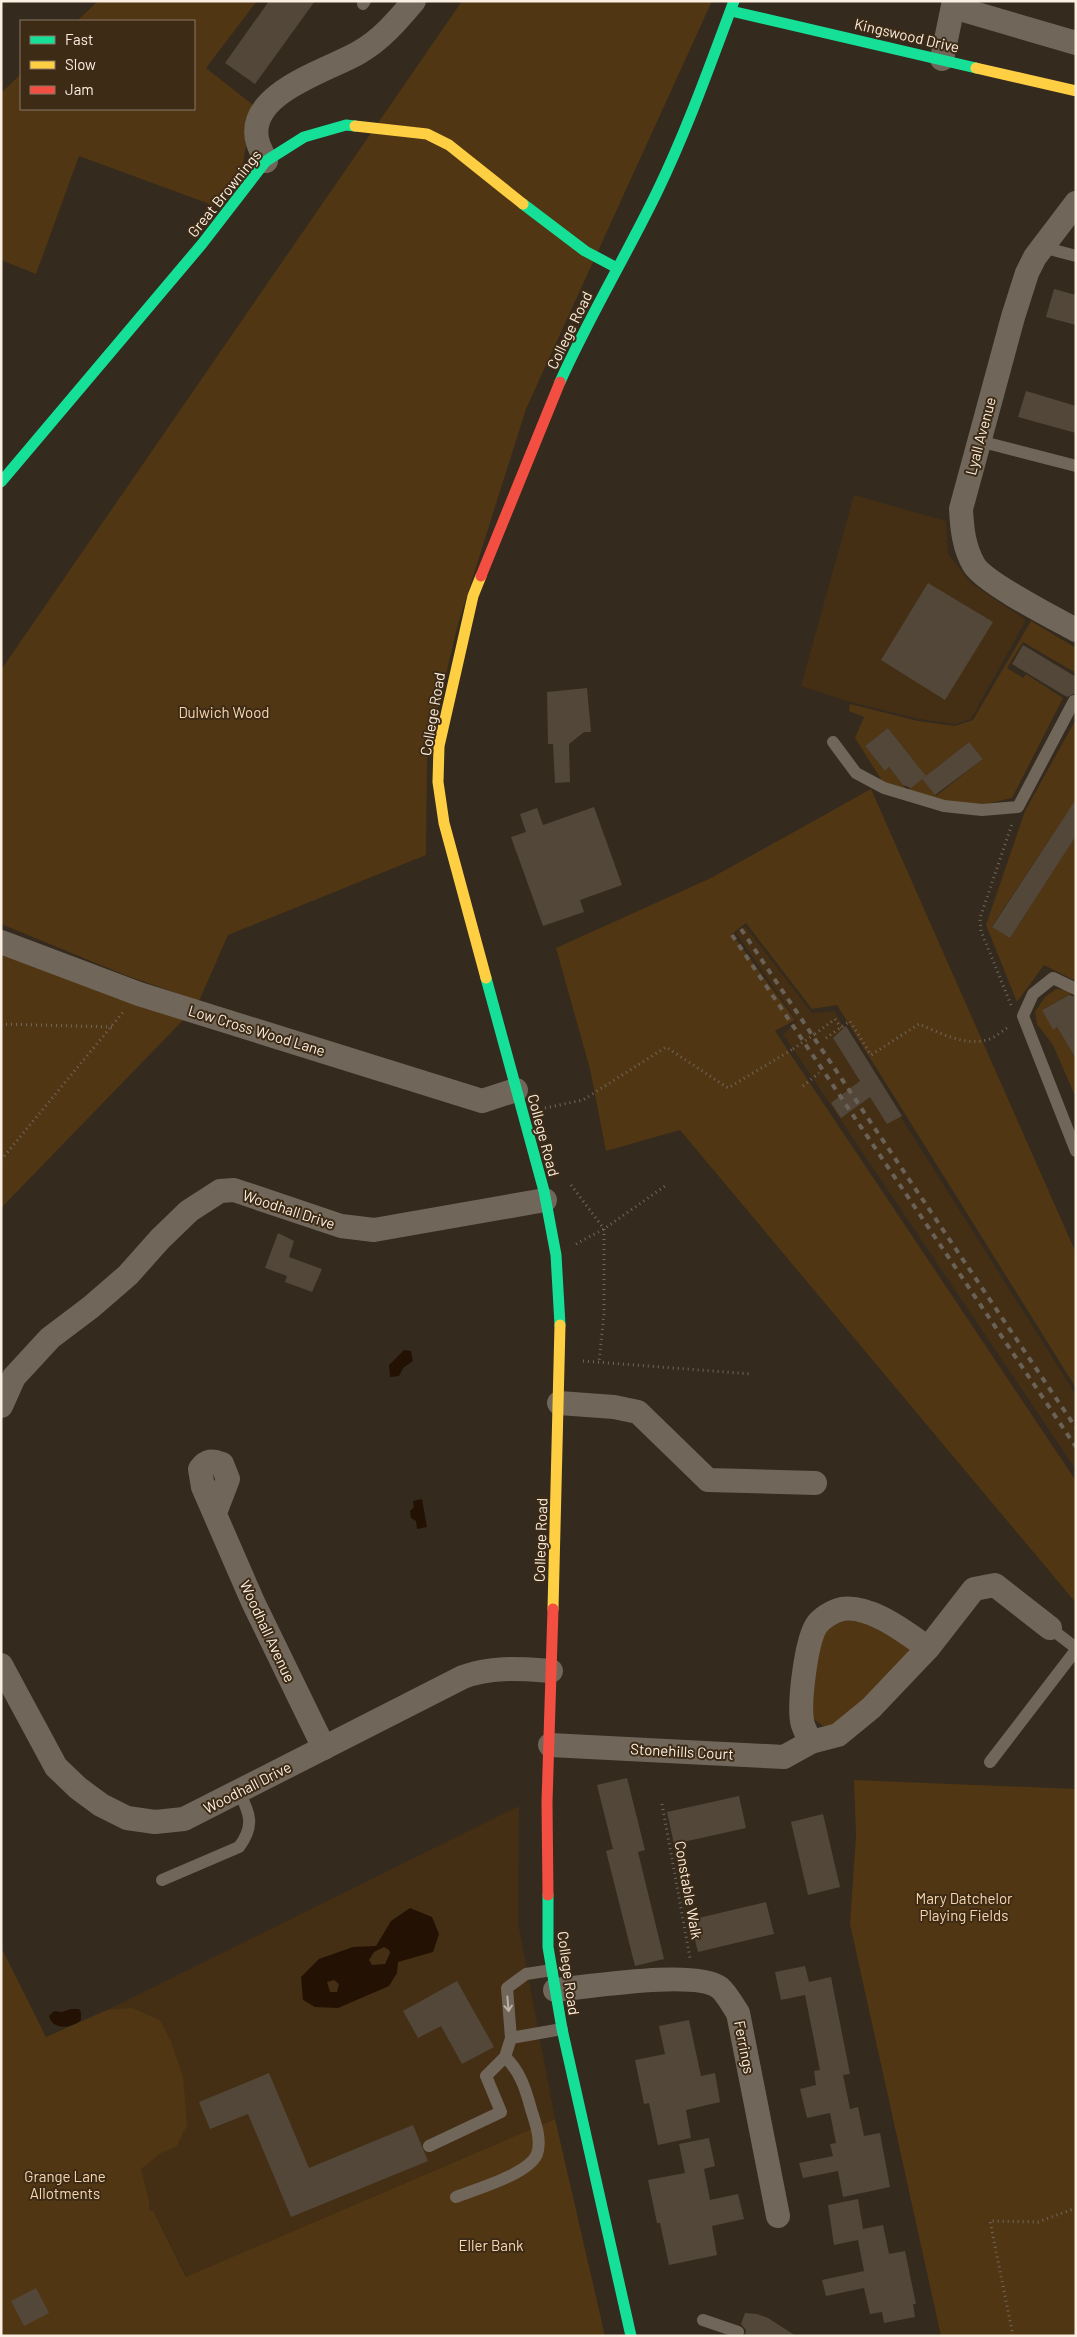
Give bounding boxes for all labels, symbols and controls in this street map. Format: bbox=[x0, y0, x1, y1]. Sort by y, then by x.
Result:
street label: Kingswood Drive bbox=[853, 14, 961, 56]
legend bbox=[20, 20, 195, 110]
text: Fast bbox=[65, 30, 93, 48]
text: Slow bbox=[65, 55, 96, 73]
text: Jam bbox=[65, 80, 94, 98]
street label: Great Brownings bbox=[183, 146, 265, 240]
street label: College Road bbox=[542, 288, 596, 372]
street label: Lyall Avenue bbox=[961, 395, 999, 477]
street label: College Road bbox=[416, 671, 448, 757]
park label: Dulwich Wood bbox=[178, 703, 270, 721]
street label: Low Cross Wood Lane bbox=[186, 1001, 328, 1059]
street label: College Road bbox=[524, 1092, 564, 1178]
street label: Woodhall Drive bbox=[241, 1186, 337, 1232]
street label: College Road bbox=[530, 1498, 550, 1582]
street label: Woodhall Avenue bbox=[237, 1577, 299, 1685]
street label: Stonehills Court bbox=[630, 1739, 734, 1763]
street label: Woodhall Drive bbox=[200, 1757, 294, 1817]
street label: Constable Walk bbox=[672, 1839, 707, 1941]
park label: Mary Datchelor Playing Fields bbox=[915, 1889, 1013, 1924]
street label: College Road bbox=[554, 1930, 584, 2016]
one-way arrow bbox=[504, 1996, 513, 2012]
street label: Ferrings bbox=[731, 2019, 759, 2075]
park label: Grange Lane Allotments bbox=[24, 2167, 106, 2202]
park label: Eller Bank bbox=[459, 2236, 524, 2254]

